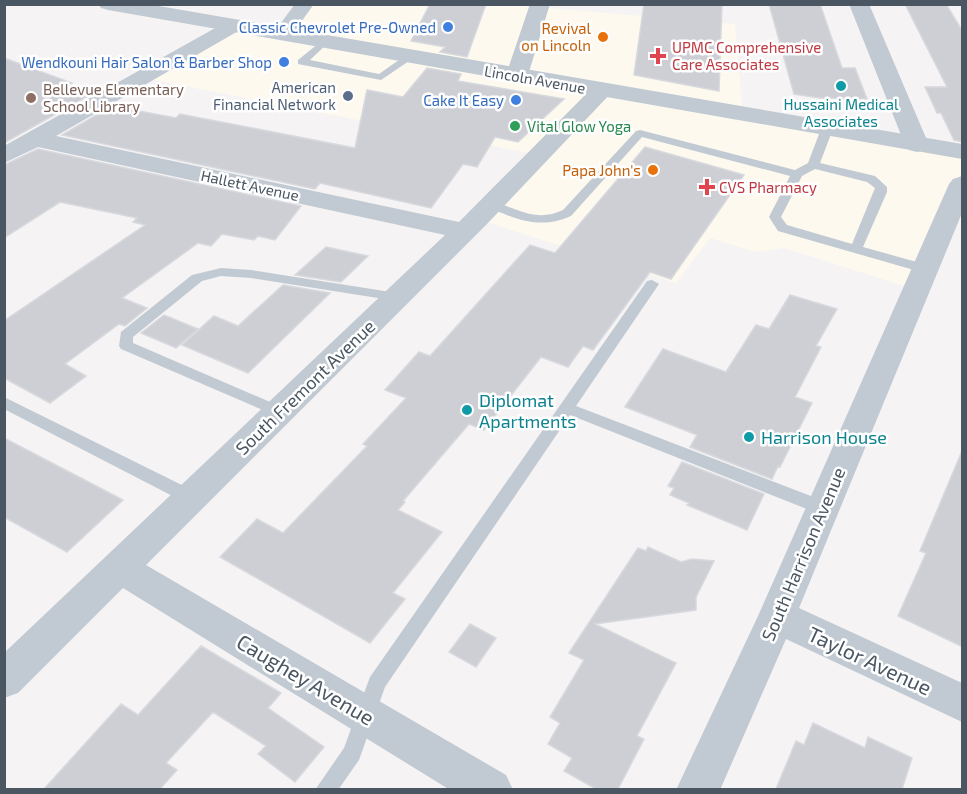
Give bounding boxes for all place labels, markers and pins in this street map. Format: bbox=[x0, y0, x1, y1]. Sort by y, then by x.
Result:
place label: Classic Chevrolet Pre-Owned bbox=[239, 18, 436, 36]
place label: Revival on Lincoln bbox=[521, 19, 592, 54]
marker: Classic Chevrolet Pre-Owned bbox=[441, 20, 455, 34]
marker: Revival on Lincoln bbox=[596, 30, 610, 44]
place label: UPMC Comprehensive Care Associates bbox=[672, 38, 821, 73]
marker: UPMC Comprehensive Care Associates bbox=[649, 47, 667, 65]
place label: Wendkouni Hair Salon & Barber Shop bbox=[21, 53, 272, 71]
marker: Wendkouni Hair Salon & Barber Shop bbox=[277, 55, 291, 69]
place label: American Financial Network bbox=[213, 78, 336, 113]
marker: Hussaini Medical Associates bbox=[834, 79, 848, 93]
place label: Bellevue Elementary School Library bbox=[43, 80, 184, 115]
marker: American Financial Network bbox=[341, 89, 355, 103]
marker: Bellevue Elementary School Library bbox=[24, 91, 38, 105]
place label: Cake It Easy bbox=[423, 91, 504, 109]
marker: Cake It Easy bbox=[509, 93, 523, 107]
place label: Hussaini Medical Associates bbox=[783, 95, 899, 130]
place label: Vital Glow Yoga bbox=[527, 117, 631, 135]
marker: Vital Glow Yoga bbox=[508, 119, 522, 133]
place label: Papa John's bbox=[562, 161, 641, 179]
marker: Papa John's bbox=[646, 163, 660, 177]
place label: CVS Pharmacy bbox=[719, 178, 817, 196]
marker: CVS Pharmacy bbox=[700, 180, 714, 194]
place label: Diplomat Apartments bbox=[479, 389, 577, 432]
marker: Diplomat Apartments bbox=[460, 403, 474, 417]
place label: Harrison House bbox=[761, 426, 887, 448]
marker: Harrison House bbox=[742, 430, 756, 444]

